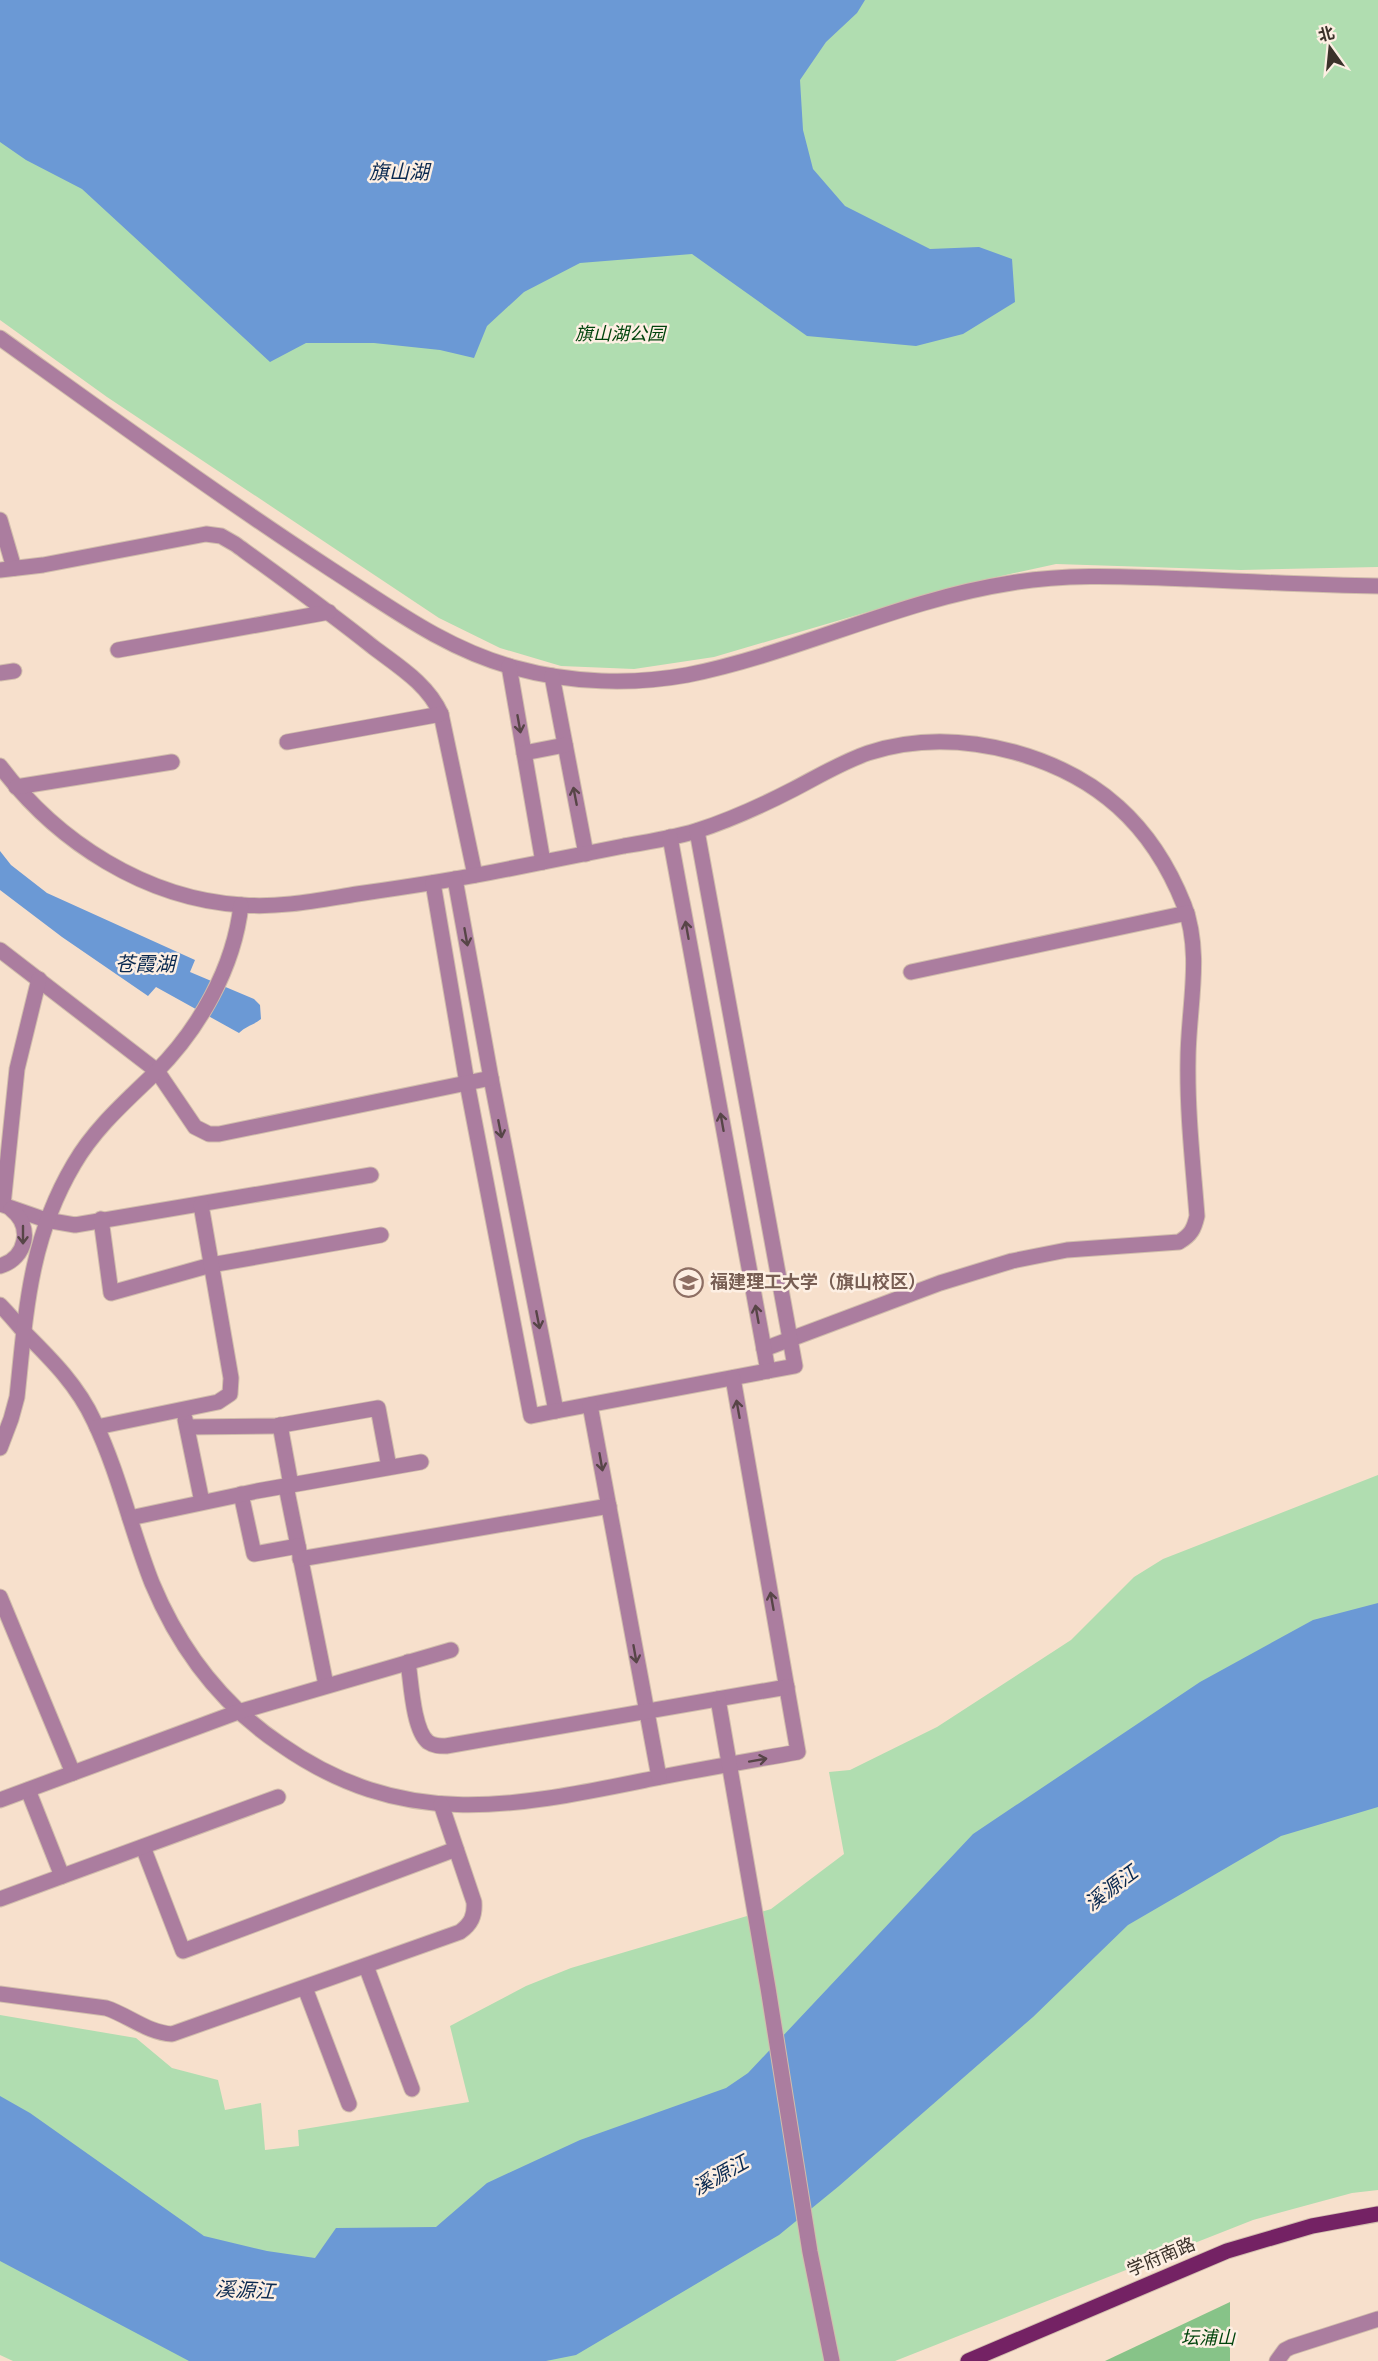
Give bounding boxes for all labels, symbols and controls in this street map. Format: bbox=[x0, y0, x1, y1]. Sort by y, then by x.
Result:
north arrow bbox=[1300, 18, 1360, 78]
text: 北 bbox=[1316, 22, 1336, 45]
water label: 旗山湖 bbox=[369, 159, 432, 184]
park label: 旗山湖公园 bbox=[575, 322, 668, 345]
one-way arrow bbox=[514, 714, 525, 733]
one-way arrow bbox=[569, 787, 580, 806]
one-way arrow bbox=[681, 921, 692, 940]
one-way arrow bbox=[460, 927, 471, 946]
water label: 苍霞湖 bbox=[115, 951, 178, 976]
one-way arrow bbox=[716, 1113, 727, 1132]
one-way arrow bbox=[495, 1119, 507, 1138]
one-way arrow bbox=[17, 1225, 29, 1244]
school or university icon: 福建理工大学（旗山校区） bbox=[673, 1266, 705, 1298]
place label: 福建理工大学（旗山校区） bbox=[710, 1270, 926, 1293]
one-way arrow bbox=[751, 1304, 762, 1324]
one-way arrow bbox=[533, 1310, 544, 1330]
one-way arrow bbox=[732, 1399, 743, 1419]
one-way arrow bbox=[595, 1452, 606, 1472]
one-way arrow bbox=[766, 1591, 777, 1611]
one-way arrow bbox=[630, 1644, 641, 1664]
one-way arrow bbox=[747, 1754, 767, 1765]
water label: 溪源江 bbox=[1079, 1858, 1144, 1916]
water label: 溪源江 bbox=[687, 2148, 754, 2200]
street label: 学府南路 bbox=[1123, 2232, 1198, 2281]
water label: 溪源江 bbox=[214, 2275, 278, 2304]
park label: 坛浦山 bbox=[1181, 2326, 1236, 2349]

